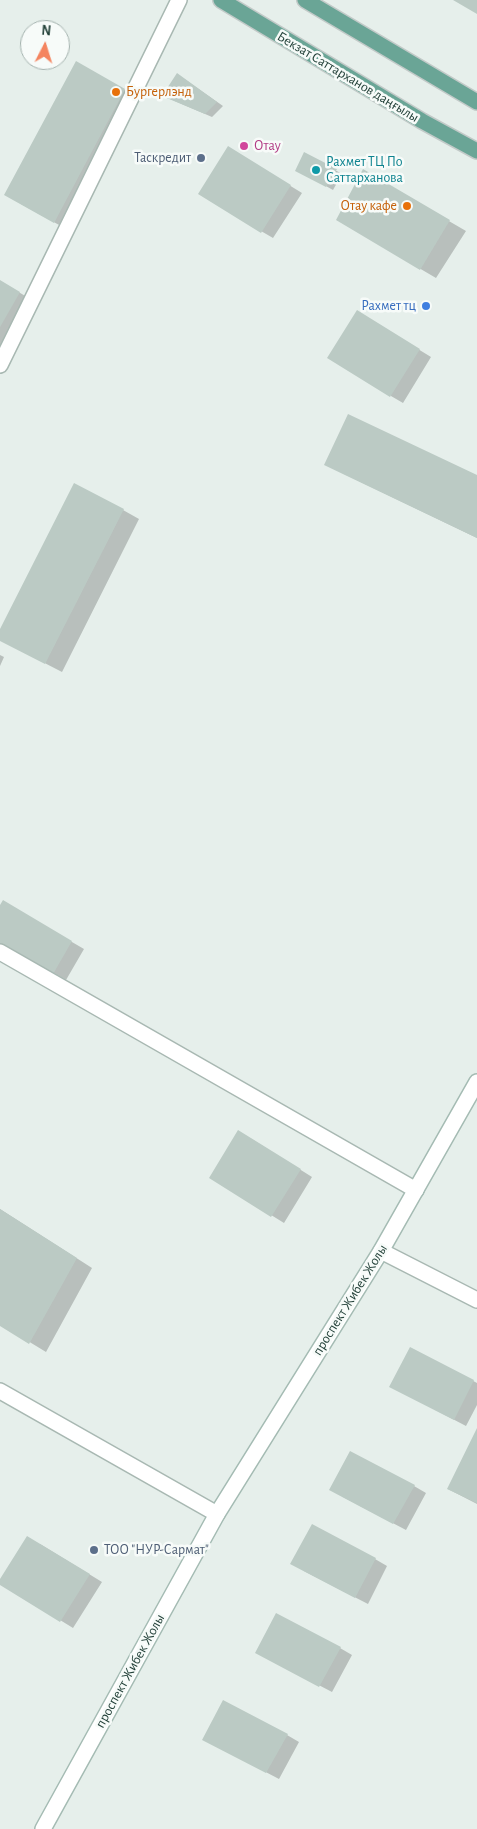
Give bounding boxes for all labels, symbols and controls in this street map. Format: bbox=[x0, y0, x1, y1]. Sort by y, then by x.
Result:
north arrow bbox=[20, 20, 70, 70]
text: N bbox=[41, 24, 52, 38]
street label: Бекзат Саттарханов даңғылы bbox=[274, 28, 422, 126]
place label: Бургерлэнд bbox=[126, 84, 192, 100]
marker: Бургерлэнд bbox=[110, 86, 122, 98]
place label: Отау bbox=[254, 138, 281, 154]
marker: Отау bbox=[238, 140, 250, 152]
place label: Таскредит bbox=[134, 150, 191, 166]
marker: Таскредит bbox=[195, 152, 207, 164]
place label: Рахмет ТЦ По Саттарханова bbox=[326, 154, 403, 186]
marker: Рахмет ТЦ По Саттарханова bbox=[310, 164, 322, 176]
place label: Отау кафе bbox=[341, 198, 397, 214]
marker: Отау кафе bbox=[401, 200, 413, 212]
place label: Рахмет тц bbox=[361, 298, 416, 314]
marker: Рахмет тц bbox=[420, 300, 432, 312]
street label: проспект Жибек Жолы bbox=[309, 1241, 391, 1359]
place label: ТОО "НУР-Сармат" bbox=[104, 1542, 209, 1558]
marker: ТОО "НУР-Сармат" bbox=[88, 1544, 100, 1556]
street label: проспект Жибек Жолы bbox=[92, 1611, 168, 1731]

